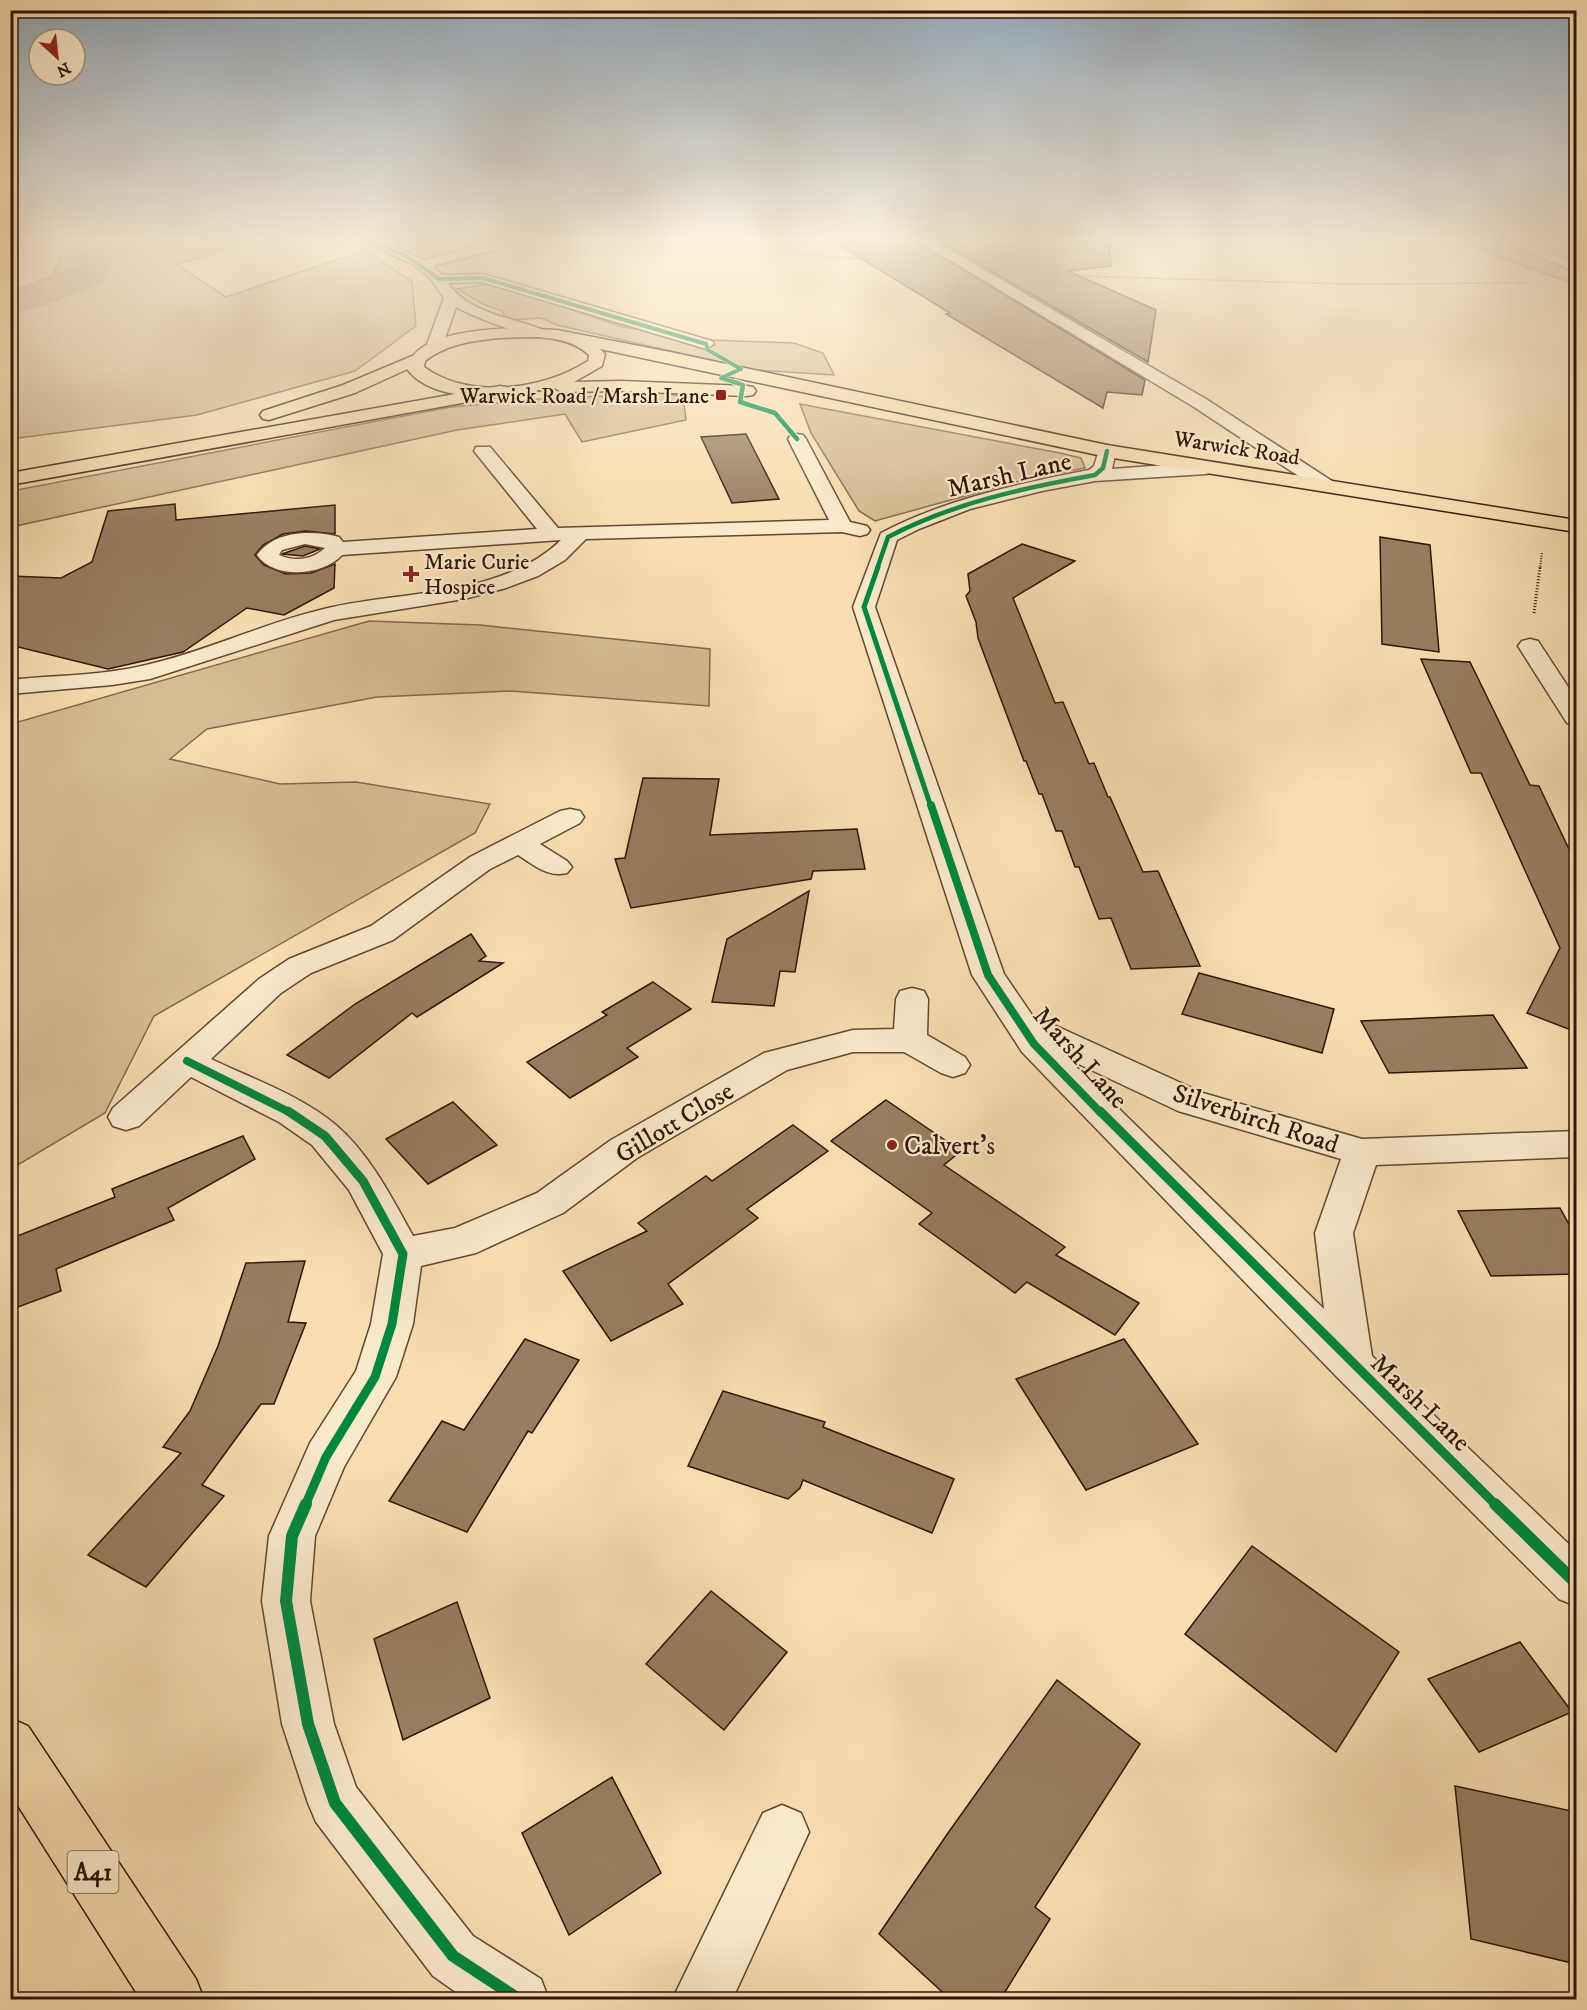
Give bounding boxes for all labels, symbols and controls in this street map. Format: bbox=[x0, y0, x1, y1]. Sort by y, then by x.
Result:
north arrow bbox=[27, 27, 87, 87]
text: N bbox=[53, 58, 74, 81]
place label: Warwick Road / Marsh Lane bbox=[459, 383, 709, 410]
marker: Warwick Road / Marsh Lane bbox=[714, 388, 728, 402]
street label: Warwick Road bbox=[1171, 425, 1302, 472]
street label: Marsh Lane bbox=[944, 445, 1075, 506]
place label: Marie Curie Hospice bbox=[424, 549, 529, 601]
marker: Marie Curie Hospice bbox=[402, 565, 420, 583]
street label: Marsh Lane bbox=[1025, 1000, 1134, 1116]
street label: Gillott Close bbox=[610, 1075, 740, 1172]
street label: Silverbirch Road bbox=[1168, 1077, 1343, 1162]
place label: Calvert's bbox=[904, 1130, 995, 1163]
marker: Calvert's bbox=[885, 1138, 899, 1152]
street label: Marsh Lane bbox=[1363, 1347, 1477, 1459]
road number: A41 bbox=[68, 1851, 118, 1893]

